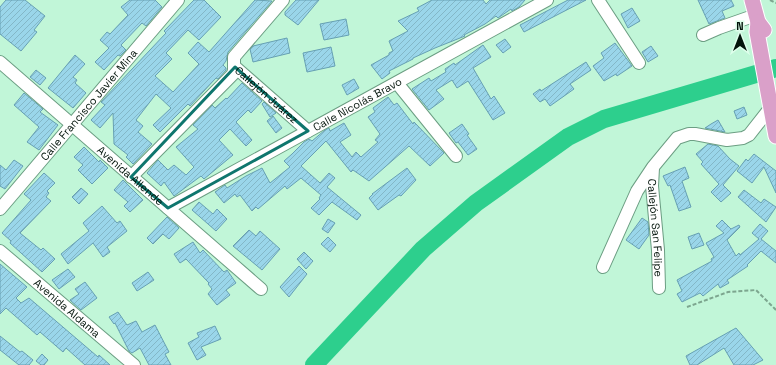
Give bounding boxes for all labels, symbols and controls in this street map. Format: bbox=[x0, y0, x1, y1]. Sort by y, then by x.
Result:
north arrow bbox=[720, 16, 760, 56]
text: N bbox=[736, 19, 744, 33]
street label: Calle Francisco Javier Mina bbox=[37, 46, 141, 163]
street label: Callejón Juárez bbox=[232, 63, 301, 126]
street label: Calle Nicolás Bravo bbox=[311, 74, 404, 134]
street label: Avenida Allende bbox=[94, 143, 167, 208]
street label: Callejón San Felipe bbox=[645, 178, 666, 277]
street label: Avenida Aldama bbox=[31, 276, 104, 341]

